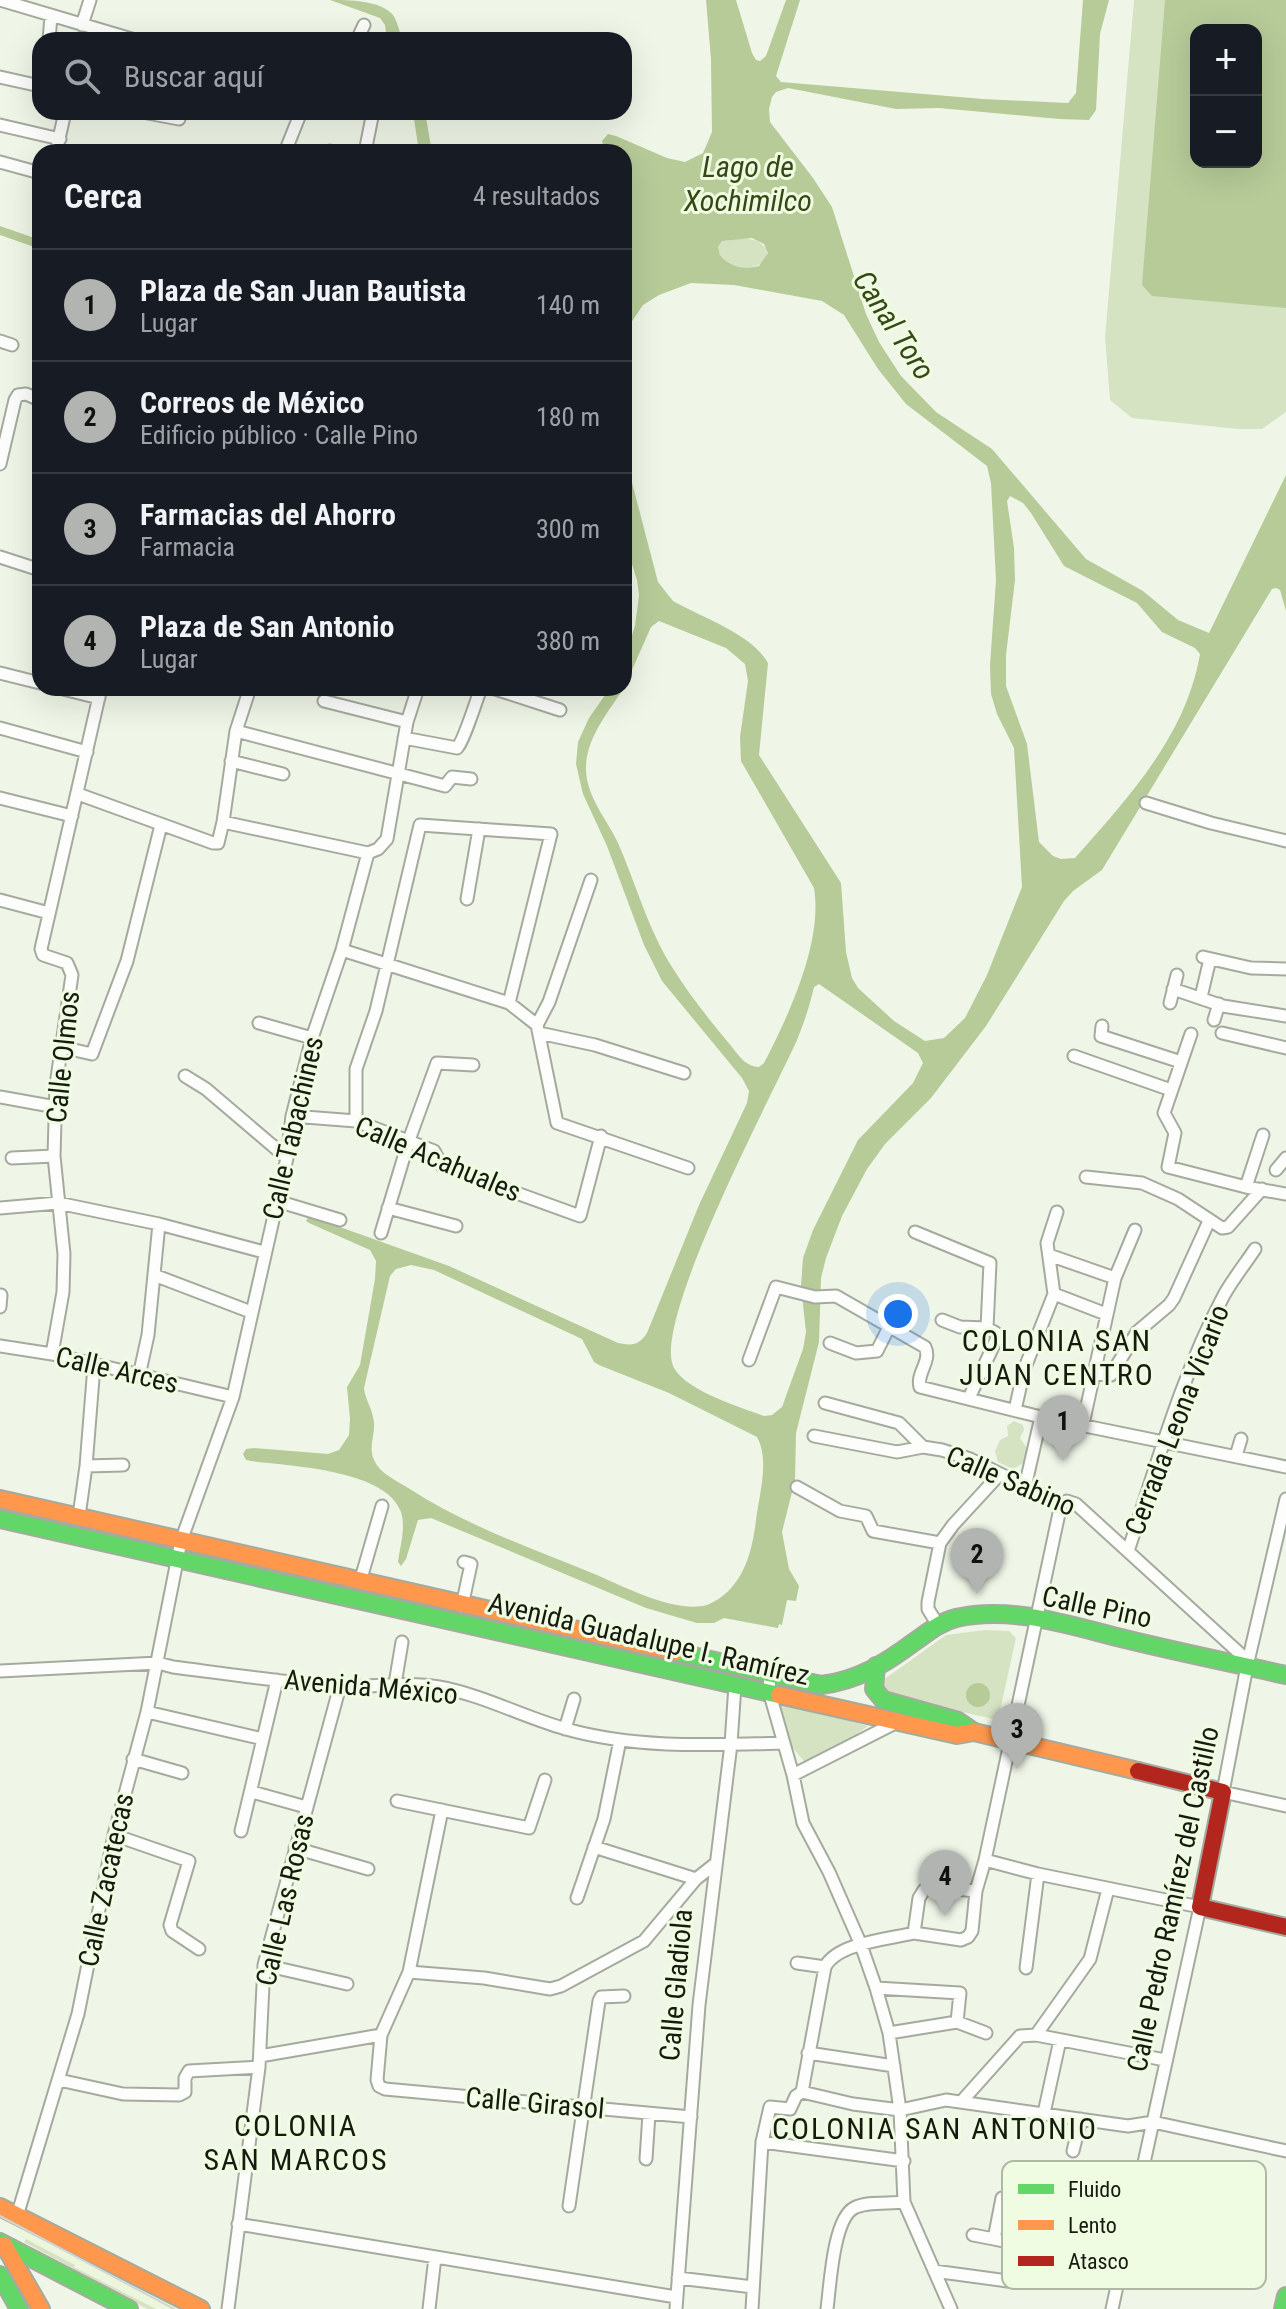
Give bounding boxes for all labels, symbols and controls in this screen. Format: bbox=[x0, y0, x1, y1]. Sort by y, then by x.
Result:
map controls bbox=[1190, 24, 1262, 168]
button: + bbox=[1190, 24, 1262, 96]
search box bbox=[32, 32, 632, 120]
icon: search bbox=[60, 54, 104, 98]
text: Buscar aquí bbox=[124, 59, 264, 94]
button: − bbox=[1190, 96, 1262, 168]
water label: Lago de Xochimilco bbox=[683, 149, 812, 218]
text: Cerca bbox=[64, 176, 142, 216]
text: 4 resultados bbox=[473, 181, 600, 211]
water label: Canal Toro bbox=[846, 264, 942, 386]
text: Plaza de San Juan Bautista bbox=[140, 273, 466, 308]
text: 1 bbox=[83, 290, 97, 320]
text: 140 m bbox=[536, 290, 600, 320]
text: Lugar bbox=[140, 308, 198, 338]
text: Correos de México bbox=[140, 385, 365, 420]
text: 2 bbox=[83, 402, 97, 432]
text: 180 m bbox=[536, 402, 600, 432]
text: Edificio público · Calle Pino bbox=[140, 420, 418, 450]
text: Farmacias del Ahorro bbox=[140, 497, 396, 532]
text: 3 bbox=[83, 514, 97, 544]
text: 300 m bbox=[536, 514, 600, 544]
text: Farmacia bbox=[140, 532, 235, 562]
text: Plaza de San Antonio bbox=[140, 609, 394, 644]
text: 4 bbox=[83, 626, 97, 656]
text: 380 m bbox=[536, 626, 600, 656]
text: Lugar bbox=[140, 644, 198, 674]
street label: Calle Olmos bbox=[40, 989, 86, 1125]
street label: Calle Tabachines bbox=[256, 1033, 330, 1223]
street label: Calle Acahuales bbox=[350, 1109, 526, 1209]
your location bbox=[878, 1294, 918, 1334]
street label: Cerrada Leona Vicario bbox=[1118, 1300, 1236, 1540]
district label: COLONIA SAN JUAN CENTRO bbox=[959, 1323, 1155, 1392]
street label: Calle Arces bbox=[52, 1340, 182, 1400]
pin: 1 bbox=[1037, 1395, 1089, 1461]
street label: Calle Sabino bbox=[941, 1439, 1081, 1523]
pin: 2 bbox=[951, 1528, 1003, 1594]
street label: Calle Pino bbox=[1039, 1579, 1155, 1635]
street label: Avenida Guadalupe I. Ramírez bbox=[485, 1586, 813, 1692]
street label: Avenida México bbox=[283, 1663, 459, 1711]
pin: 3 bbox=[991, 1703, 1043, 1769]
street label: Calle Pedro Ramírez del Castillo bbox=[1120, 1723, 1226, 2075]
street label: Calle Zacatecas bbox=[71, 1790, 141, 1970]
street label: Calle Las Rosas bbox=[249, 1811, 321, 1989]
pin: 4 bbox=[919, 1850, 971, 1916]
street label: Calle Gladiola bbox=[653, 1908, 699, 2062]
street label: Calle Girasol bbox=[464, 2080, 606, 2126]
district label: COLONIA SAN MARCOS bbox=[203, 2108, 389, 2177]
district label: COLONIA SAN ANTONIO bbox=[772, 2111, 1098, 2146]
legend bbox=[1002, 2161, 1266, 2289]
text: Fluido bbox=[1068, 2177, 1121, 2202]
text: Lento bbox=[1068, 2213, 1117, 2238]
text: Atasco bbox=[1068, 2249, 1129, 2274]

